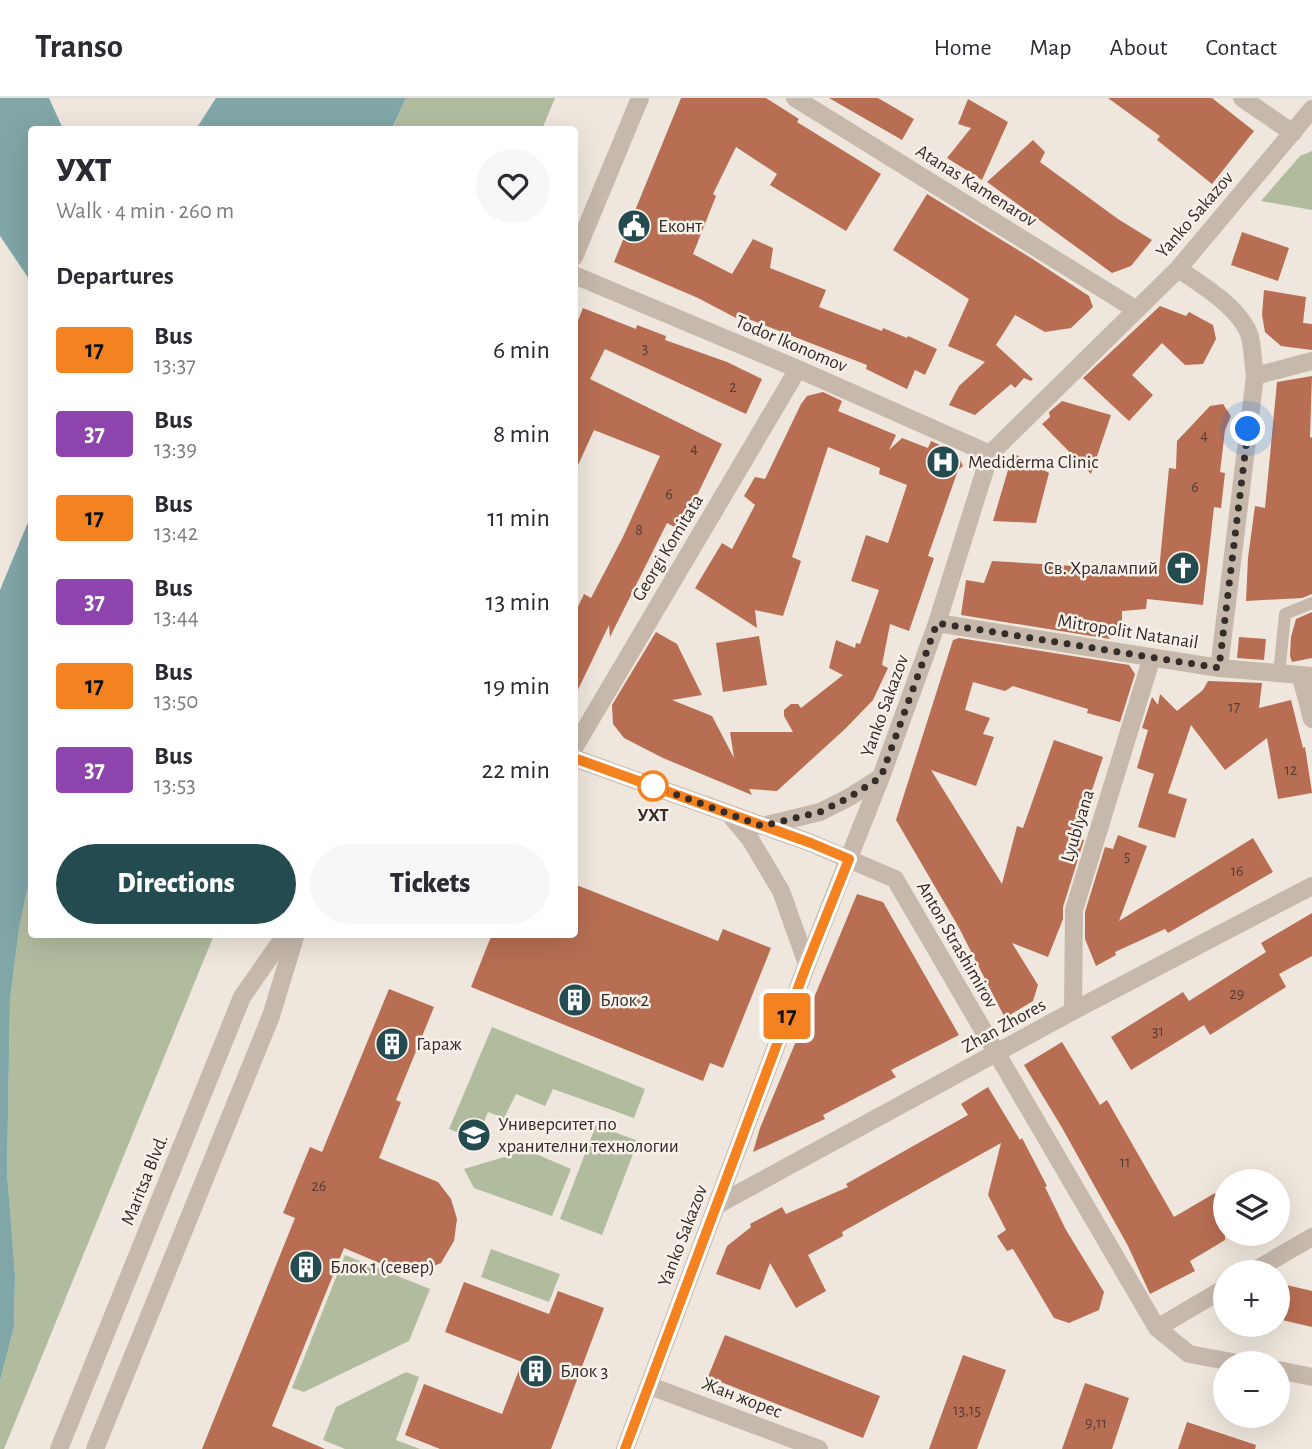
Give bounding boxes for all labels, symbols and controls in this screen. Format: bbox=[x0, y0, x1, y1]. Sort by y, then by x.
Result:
text: Transo bbox=[35, 31, 123, 64]
text: Home bbox=[934, 36, 992, 60]
text: Map bbox=[1030, 36, 1072, 60]
text: About bbox=[1110, 36, 1167, 60]
text: Contact bbox=[1205, 36, 1277, 60]
street label: Atanas Kamenarov bbox=[912, 141, 1040, 231]
button: heart bbox=[476, 149, 550, 223]
text: УХТ bbox=[56, 155, 112, 188]
street label: Yanko Sakazov bbox=[1153, 168, 1237, 262]
text: Walk · 4 min · 260 m bbox=[56, 200, 234, 223]
public building icon: Еконт bbox=[615, 207, 653, 245]
place label: Еконт bbox=[658, 217, 702, 236]
text: Departures bbox=[56, 263, 174, 289]
street label: Todor Ikonomov bbox=[732, 312, 850, 376]
text: Bus bbox=[154, 323, 193, 349]
text: 6 min bbox=[493, 337, 550, 363]
text: 17 bbox=[85, 338, 104, 362]
house number: 3 bbox=[642, 340, 648, 356]
text: 13:37 bbox=[154, 354, 196, 377]
house number: 2 bbox=[729, 379, 737, 395]
text: Bus bbox=[154, 407, 193, 433]
your location bbox=[1230, 411, 1265, 446]
text: 8 min bbox=[493, 421, 550, 447]
text: 37 bbox=[84, 422, 105, 446]
house number: 4 bbox=[1200, 427, 1208, 443]
text: 13:39 bbox=[154, 438, 197, 461]
house number: 4 bbox=[690, 440, 698, 456]
hospital icon: Mediderma Clinic bbox=[924, 443, 962, 481]
place label: Mediderma Clinic bbox=[968, 453, 1099, 472]
house number: 6 bbox=[1191, 479, 1199, 495]
house number: 6 bbox=[665, 486, 673, 502]
text: Bus bbox=[154, 491, 193, 517]
street label: Georgi Komitata bbox=[629, 491, 707, 605]
text: 11 min bbox=[487, 505, 550, 531]
text: 17 bbox=[85, 506, 104, 530]
text: 13:42 bbox=[154, 522, 198, 545]
house number: 8 bbox=[635, 522, 643, 538]
church icon: Св. Хралампий bbox=[1164, 549, 1202, 587]
place label: Св. Хралампий bbox=[1043, 559, 1158, 578]
text: Bus bbox=[154, 575, 193, 601]
text: 13 min bbox=[486, 589, 550, 615]
text: 37 bbox=[84, 590, 105, 614]
text: 13:44 bbox=[154, 606, 199, 629]
street label: Mitropolit Natanail bbox=[1056, 611, 1200, 653]
street label: Yanko Sakazov bbox=[858, 652, 912, 760]
text: Bus bbox=[154, 659, 193, 685]
text: 19 min bbox=[484, 673, 550, 699]
text: 17 bbox=[85, 674, 104, 698]
text: 13:50 bbox=[154, 690, 198, 713]
house number: 17 bbox=[1228, 699, 1240, 715]
text: Bus bbox=[154, 743, 193, 769]
text: 22 min bbox=[482, 757, 550, 783]
text: 37 bbox=[84, 758, 105, 782]
house number: 12 bbox=[1285, 762, 1297, 778]
marker: УХТ bbox=[638, 771, 668, 801]
text: 13:53 bbox=[154, 774, 196, 797]
street label: Lyublyana bbox=[1058, 787, 1098, 864]
place label: УХТ bbox=[637, 806, 669, 825]
button: Directions bbox=[56, 844, 296, 924]
button: Tickets bbox=[310, 844, 550, 924]
house number: 5 bbox=[1124, 848, 1130, 864]
house number: 16 bbox=[1230, 863, 1244, 879]
street label: Anton Strashimirov bbox=[913, 878, 1001, 1012]
building icon: Блок 2 bbox=[556, 981, 594, 1019]
house number: 29 bbox=[1230, 986, 1244, 1002]
place label: Блок 2 bbox=[600, 991, 649, 1010]
line badge: 17 bbox=[756, 993, 818, 1039]
street label: Zhan Zhores bbox=[959, 995, 1049, 1057]
text: 17 bbox=[777, 1004, 797, 1028]
house number: 31 bbox=[1152, 1023, 1164, 1039]
building icon: Гараж bbox=[373, 1025, 411, 1063]
place label: Гараж bbox=[416, 1035, 463, 1054]
place label: Университет по хранителни технологии bbox=[498, 1115, 679, 1156]
school or university icon: Университет по хранителни технологии bbox=[455, 1116, 493, 1154]
street label: Maritsa Blvd. bbox=[118, 1132, 172, 1228]
house number: 11 bbox=[1119, 1154, 1131, 1170]
map controls bbox=[1213, 1169, 1290, 1428]
button: layers bbox=[1213, 1169, 1290, 1246]
house number: 26 bbox=[312, 1178, 326, 1194]
street label: Yanko Sakazov bbox=[655, 1183, 711, 1289]
building icon: Блок 1 (север) bbox=[287, 1248, 325, 1286]
place label: Блок 1 (север) bbox=[330, 1258, 435, 1277]
button: + bbox=[1213, 1260, 1290, 1337]
button: − bbox=[1213, 1351, 1290, 1428]
building icon: Блок 3 bbox=[517, 1352, 555, 1390]
place label: Блок 3 bbox=[560, 1362, 608, 1381]
street label: Жан жорес bbox=[699, 1374, 785, 1422]
house number: 13,15 bbox=[953, 1402, 981, 1418]
house number: 9,11 bbox=[1085, 1415, 1107, 1431]

